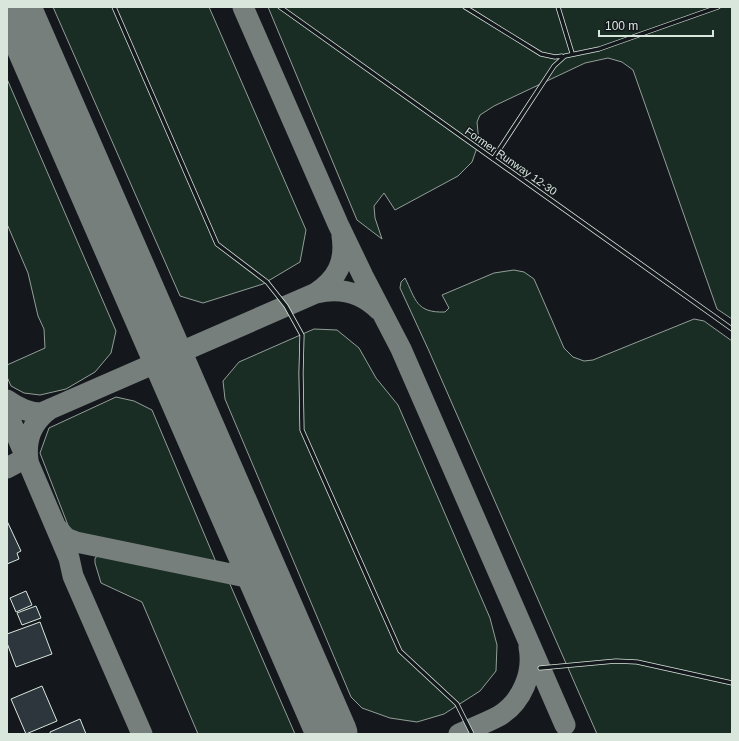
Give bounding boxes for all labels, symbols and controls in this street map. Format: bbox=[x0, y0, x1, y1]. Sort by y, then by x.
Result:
scale bar bbox=[599, 12, 713, 38]
text: 100 m bbox=[605, 19, 638, 33]
street label: Former Runway 12-30 bbox=[463, 125, 559, 197]

